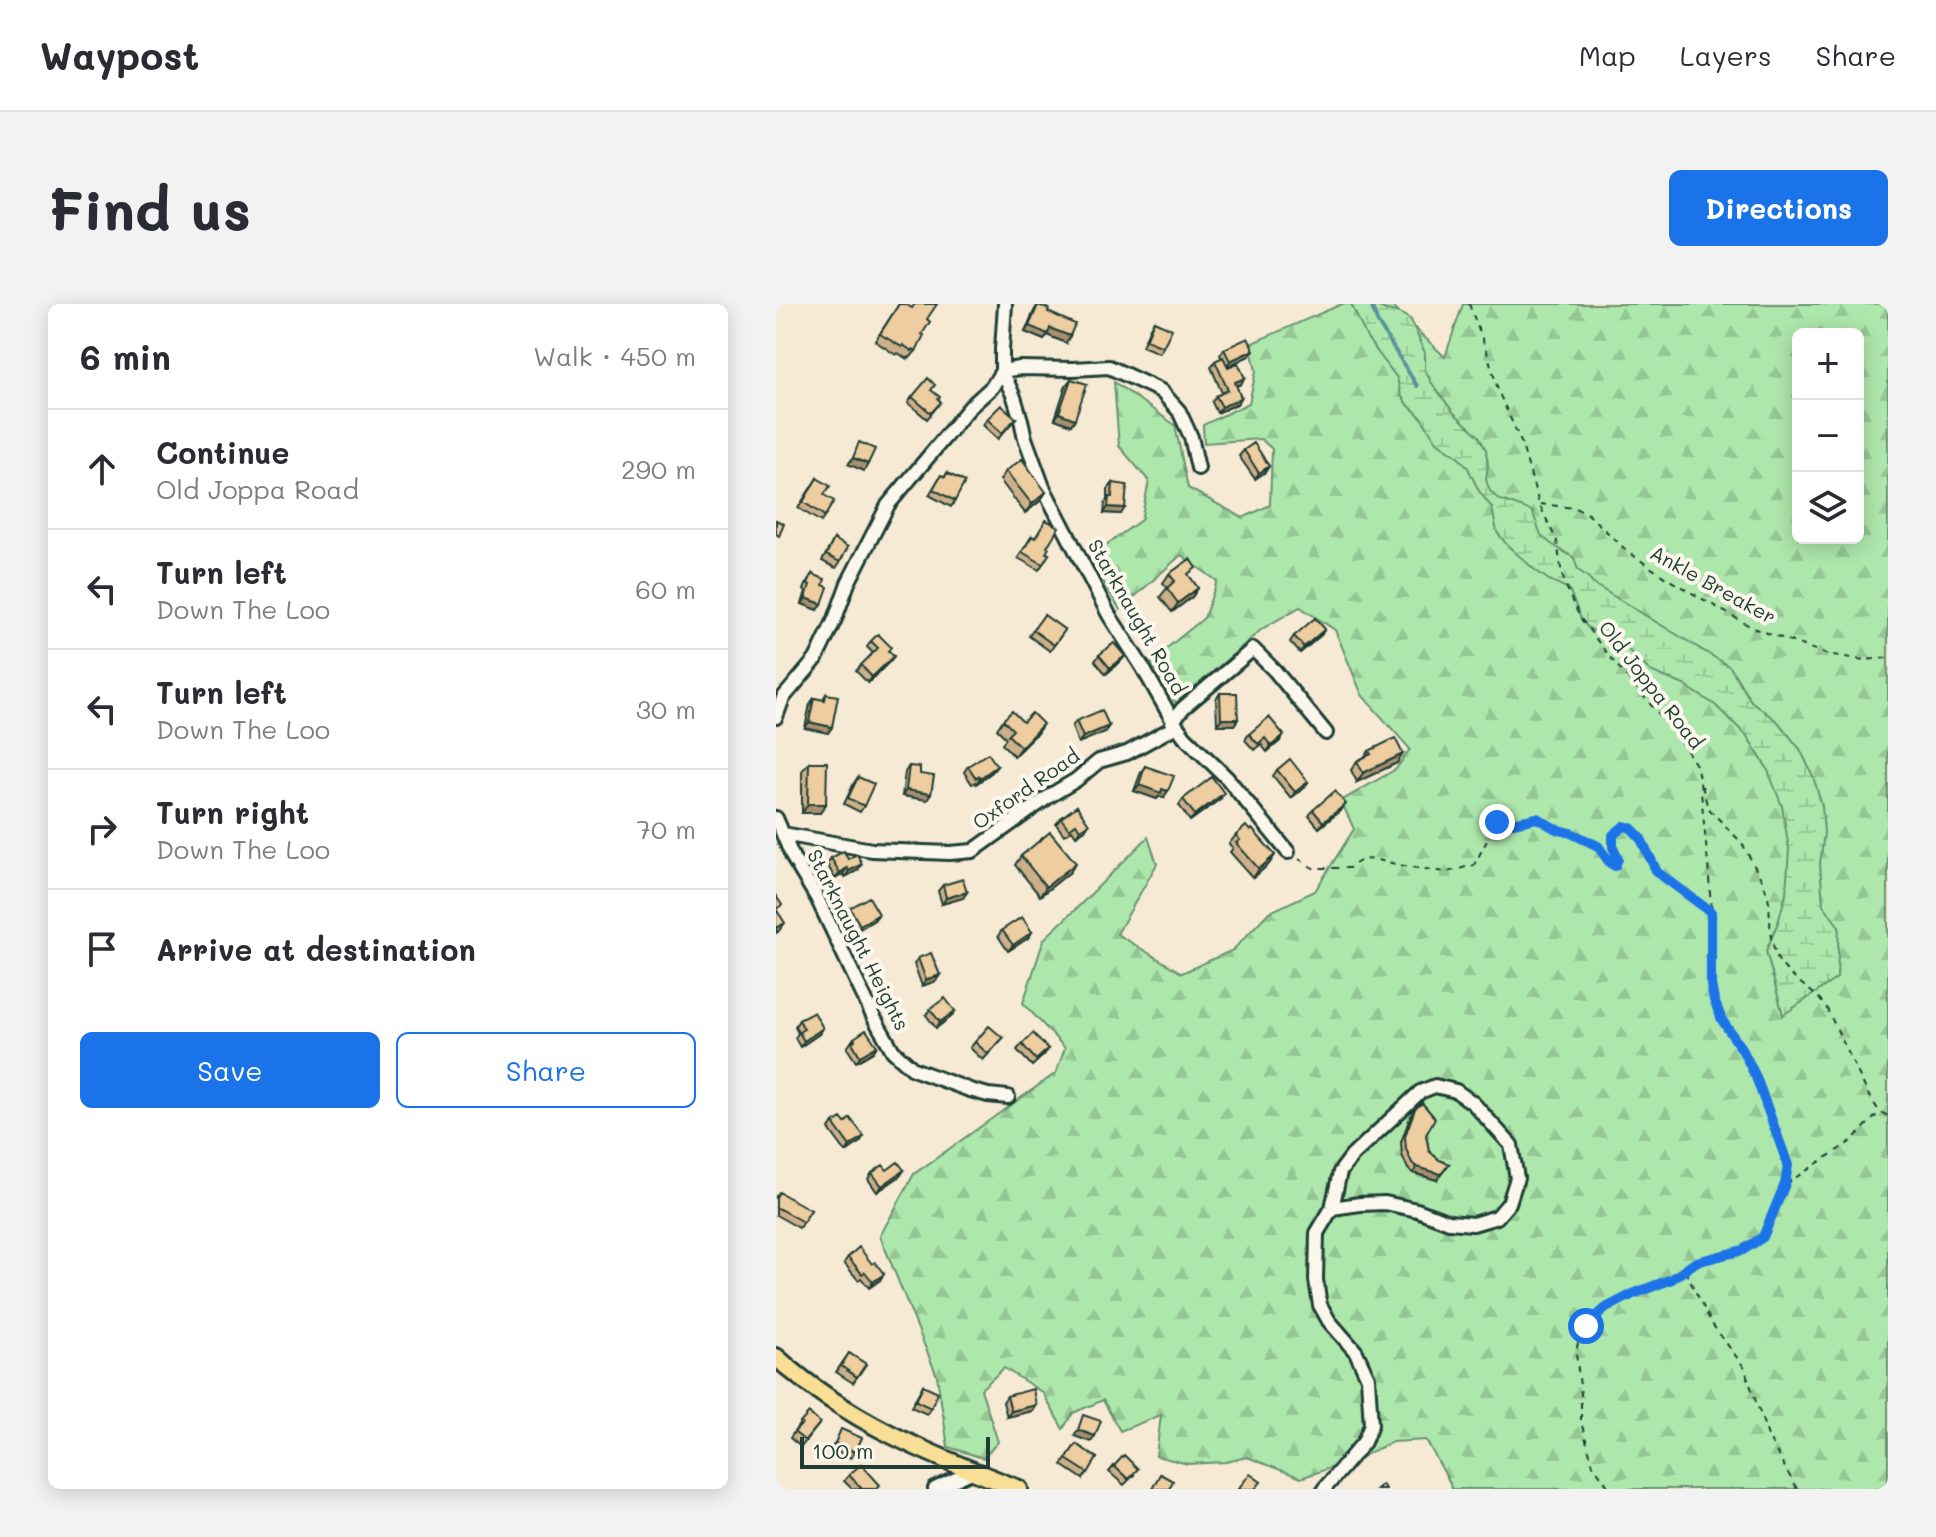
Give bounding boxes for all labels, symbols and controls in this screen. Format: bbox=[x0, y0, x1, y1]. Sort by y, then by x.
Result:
text: Waypost bbox=[40, 30, 199, 80]
text: Map bbox=[1579, 37, 1636, 73]
text: Layers bbox=[1680, 37, 1772, 73]
text: Share bbox=[1816, 37, 1896, 73]
button: Directions bbox=[1669, 170, 1888, 246]
text: Find us bbox=[48, 172, 251, 245]
map controls bbox=[1792, 328, 1864, 544]
button: + bbox=[1792, 328, 1864, 400]
text: 6 min bbox=[80, 334, 171, 379]
text: Walk · 450 m bbox=[533, 339, 696, 373]
button: − bbox=[1792, 400, 1864, 472]
text: Continue bbox=[156, 432, 289, 472]
icon: ahead bbox=[80, 447, 124, 491]
text: 290 m bbox=[621, 452, 696, 486]
text: Old Joppa Road bbox=[156, 472, 359, 506]
button: layers bbox=[1792, 472, 1864, 544]
street label: Starknaught Road bbox=[1083, 534, 1193, 699]
street label: Ankle Breaker bbox=[1646, 539, 1781, 629]
text: Turn left bbox=[156, 552, 287, 592]
icon: left bbox=[80, 567, 124, 611]
text: 60 m bbox=[635, 572, 696, 606]
text: Down The Loo bbox=[156, 592, 330, 626]
street label: Old Joppa Road bbox=[1593, 615, 1710, 754]
text: Turn left bbox=[156, 672, 287, 712]
icon: left bbox=[80, 687, 124, 731]
text: 30 m bbox=[636, 692, 696, 726]
text: Down The Loo bbox=[156, 712, 330, 746]
street label: Oxford Road bbox=[967, 742, 1084, 835]
text: Turn right bbox=[156, 792, 309, 832]
route end bbox=[1479, 804, 1515, 840]
icon: right bbox=[80, 807, 124, 851]
text: 70 m bbox=[636, 812, 696, 846]
text: Down The Loo bbox=[156, 832, 330, 866]
street label: Starknaught Heights bbox=[802, 845, 916, 1035]
icon: arrive bbox=[80, 927, 124, 971]
text: Arrive at destination bbox=[156, 929, 476, 969]
button: Save bbox=[80, 1032, 380, 1108]
button: Share bbox=[396, 1032, 696, 1108]
route start bbox=[1568, 1308, 1604, 1344]
scale bar bbox=[800, 1433, 990, 1469]
text: 100 m bbox=[812, 1436, 874, 1465]

